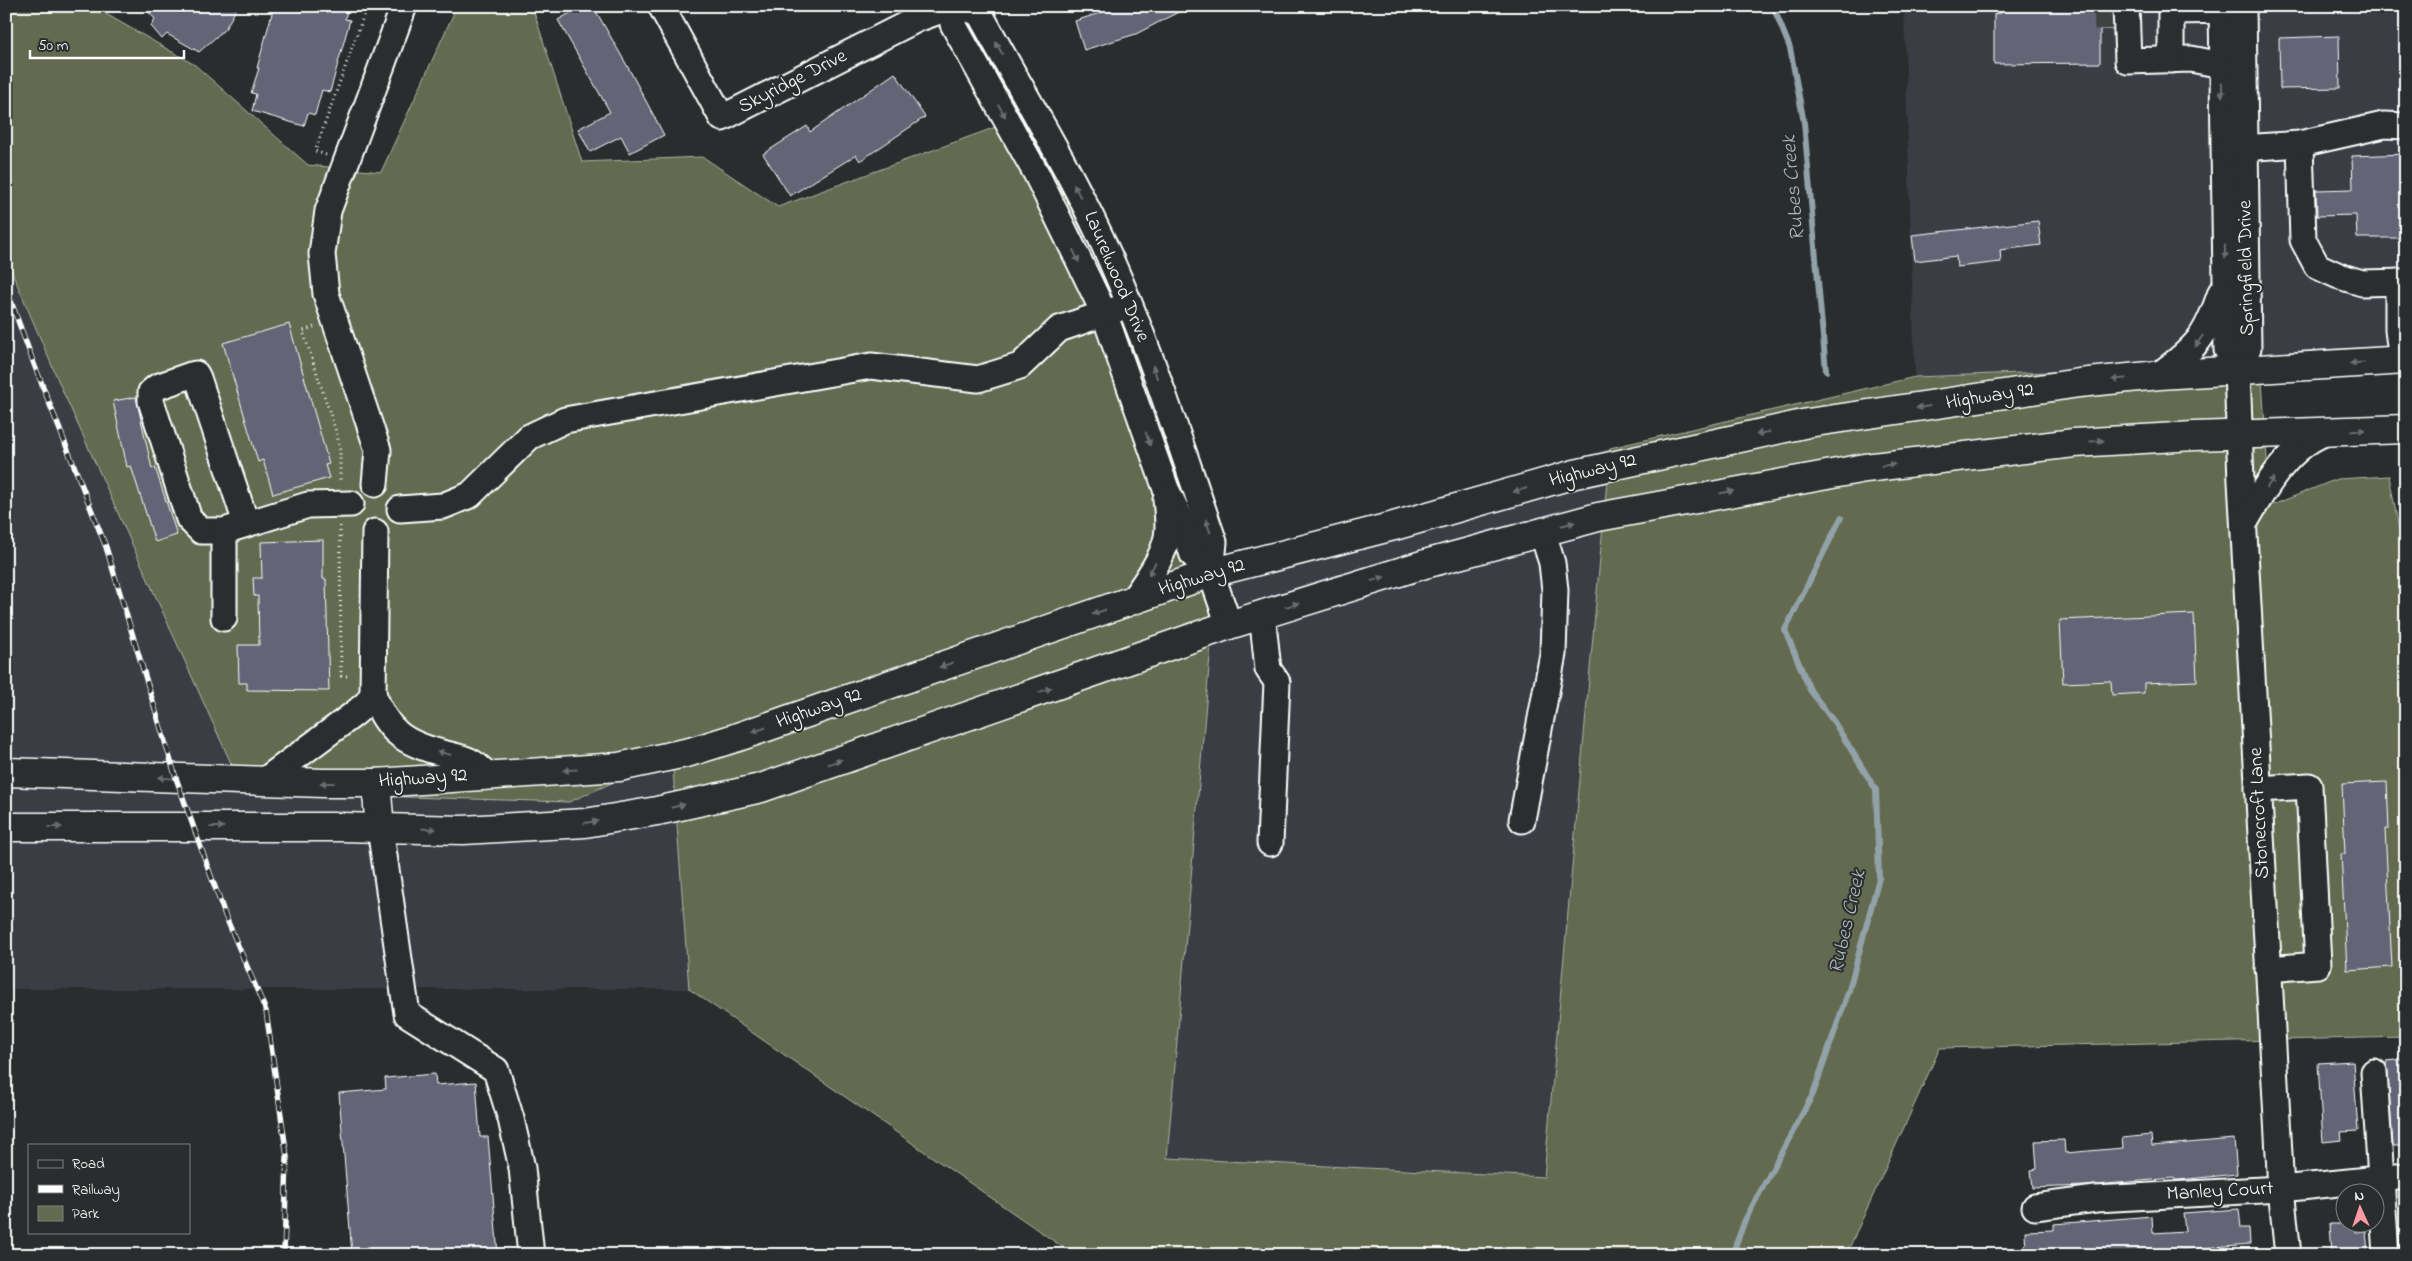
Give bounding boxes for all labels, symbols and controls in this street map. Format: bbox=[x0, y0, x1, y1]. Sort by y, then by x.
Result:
scale bar bbox=[30, 28, 184, 60]
text: 50 m bbox=[38, 35, 69, 57]
street label: Skyridge Drive bbox=[734, 42, 853, 123]
one-way arrow bbox=[994, 42, 1003, 55]
one-way arrow bbox=[2218, 82, 2226, 98]
one-way arrow bbox=[997, 105, 1006, 118]
water label: Rubes Creek bbox=[1774, 133, 1814, 242]
one-way arrow bbox=[1073, 184, 1081, 198]
street label: Springfield Drive bbox=[2231, 200, 2264, 336]
street label: Laurelwood Drive bbox=[1075, 207, 1157, 347]
one-way arrow bbox=[2221, 245, 2229, 261]
one-way arrow bbox=[1072, 248, 1081, 263]
one-way arrow bbox=[2194, 334, 2204, 348]
one-way arrow bbox=[2349, 360, 2365, 368]
one-way arrow bbox=[1151, 364, 1159, 379]
one-way arrow bbox=[2111, 375, 2127, 383]
street label: Highway 92 bbox=[1944, 376, 2036, 419]
one-way arrow bbox=[1915, 403, 1931, 411]
one-way arrow bbox=[2350, 426, 2366, 434]
one-way arrow bbox=[1755, 429, 1771, 437]
one-way arrow bbox=[1145, 432, 1152, 447]
one-way arrow bbox=[2089, 437, 2105, 445]
street label: Highway 92 bbox=[1546, 446, 1640, 497]
one-way arrow bbox=[1880, 461, 1896, 469]
one-way arrow bbox=[2265, 476, 2275, 490]
one-way arrow bbox=[1512, 486, 1527, 494]
one-way arrow bbox=[1720, 487, 1736, 495]
one-way arrow bbox=[1204, 518, 1211, 533]
one-way arrow bbox=[1561, 520, 1576, 528]
street label: Highway 92 bbox=[1155, 551, 1249, 606]
one-way arrow bbox=[1148, 563, 1157, 576]
one-way arrow bbox=[1371, 574, 1386, 582]
one-way arrow bbox=[1285, 601, 1300, 609]
one-way arrow bbox=[1091, 608, 1106, 616]
one-way arrow bbox=[938, 662, 953, 670]
street label: Highway 92 bbox=[772, 681, 866, 738]
one-way arrow bbox=[1038, 686, 1053, 693]
one-way arrow bbox=[751, 726, 766, 734]
street label: Stonecroft Lane bbox=[2242, 747, 2278, 879]
one-way arrow bbox=[436, 749, 451, 757]
one-way arrow bbox=[827, 758, 842, 766]
street label: Highway 92 bbox=[378, 761, 468, 798]
one-way arrow bbox=[562, 766, 578, 774]
one-way arrow bbox=[156, 773, 172, 781]
one-way arrow bbox=[319, 779, 335, 787]
one-way arrow bbox=[671, 802, 686, 810]
one-way arrow bbox=[583, 818, 599, 826]
one-way arrow bbox=[47, 823, 63, 831]
one-way arrow bbox=[210, 823, 226, 831]
one-way arrow bbox=[421, 826, 437, 834]
water label: Rubes Creek bbox=[1821, 866, 1875, 977]
legend bbox=[28, 1144, 190, 1234]
text: Road bbox=[72, 1153, 105, 1175]
street label: Manley Court bbox=[2166, 1175, 2274, 1209]
text: Railway bbox=[72, 1179, 120, 1202]
north arrow bbox=[2334, 1184, 2384, 1234]
text: N bbox=[2354, 1186, 2365, 1207]
text: Park bbox=[72, 1203, 100, 1225]

